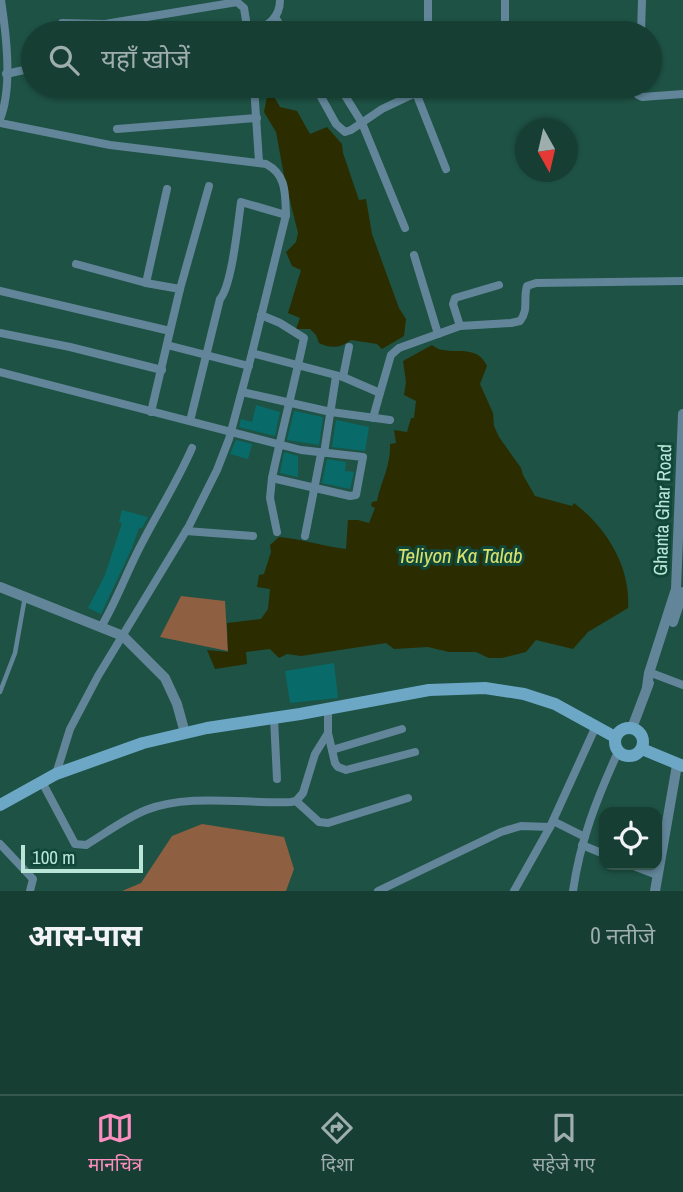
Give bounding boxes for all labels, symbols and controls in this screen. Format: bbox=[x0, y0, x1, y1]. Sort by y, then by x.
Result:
search box bbox=[21, 21, 662, 98]
icon: search bbox=[45, 41, 83, 79]
text: यहाँ खोजें bbox=[101, 41, 190, 76]
north arrow bbox=[515, 119, 578, 182]
street label: Ghanta Ghar Road bbox=[647, 444, 677, 576]
water label: Teliyon Ka Talab bbox=[397, 541, 523, 570]
map controls bbox=[599, 807, 662, 870]
button: locate bbox=[599, 807, 662, 870]
scale bar bbox=[21, 842, 144, 874]
text: 100 m bbox=[32, 844, 75, 870]
text: आस-पास bbox=[28, 915, 142, 955]
text: 0 नतीजे bbox=[590, 920, 655, 951]
tab: मानचित्र bbox=[88, 1109, 142, 1179]
tab: दिशा bbox=[318, 1109, 356, 1179]
tab: सहेजे गए bbox=[532, 1109, 595, 1179]

